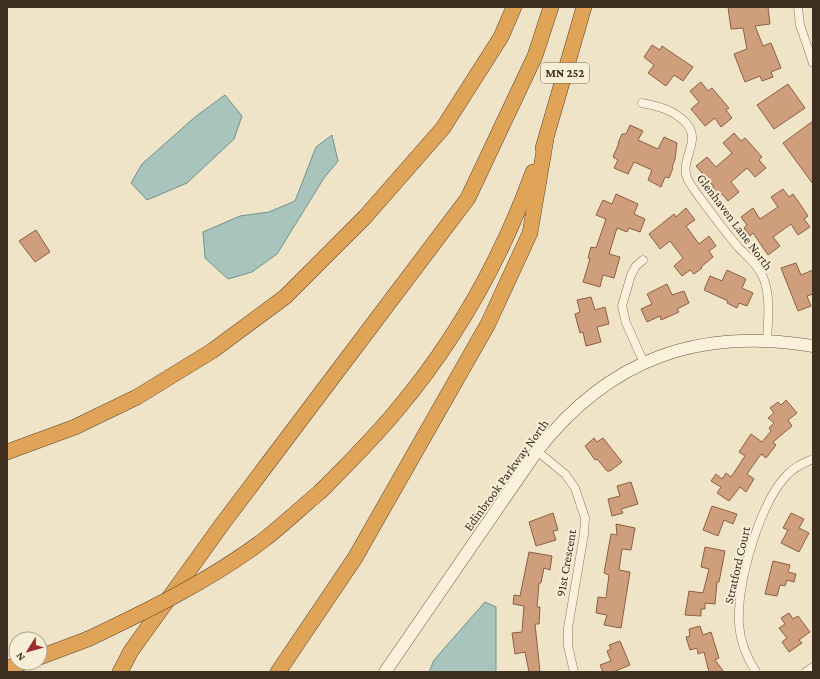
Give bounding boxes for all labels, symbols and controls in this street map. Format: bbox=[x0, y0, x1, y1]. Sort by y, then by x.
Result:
road number: MN 252 bbox=[541, 63, 589, 83]
street label: Glenhaven Lane North bbox=[694, 171, 776, 273]
street label: Edinbrook Parkway North bbox=[460, 416, 552, 534]
street label: Stratford Court bbox=[721, 524, 753, 605]
street label: 91st Crescent bbox=[553, 528, 579, 598]
north arrow bbox=[8, 631, 48, 671]
text: N bbox=[13, 650, 27, 664]

